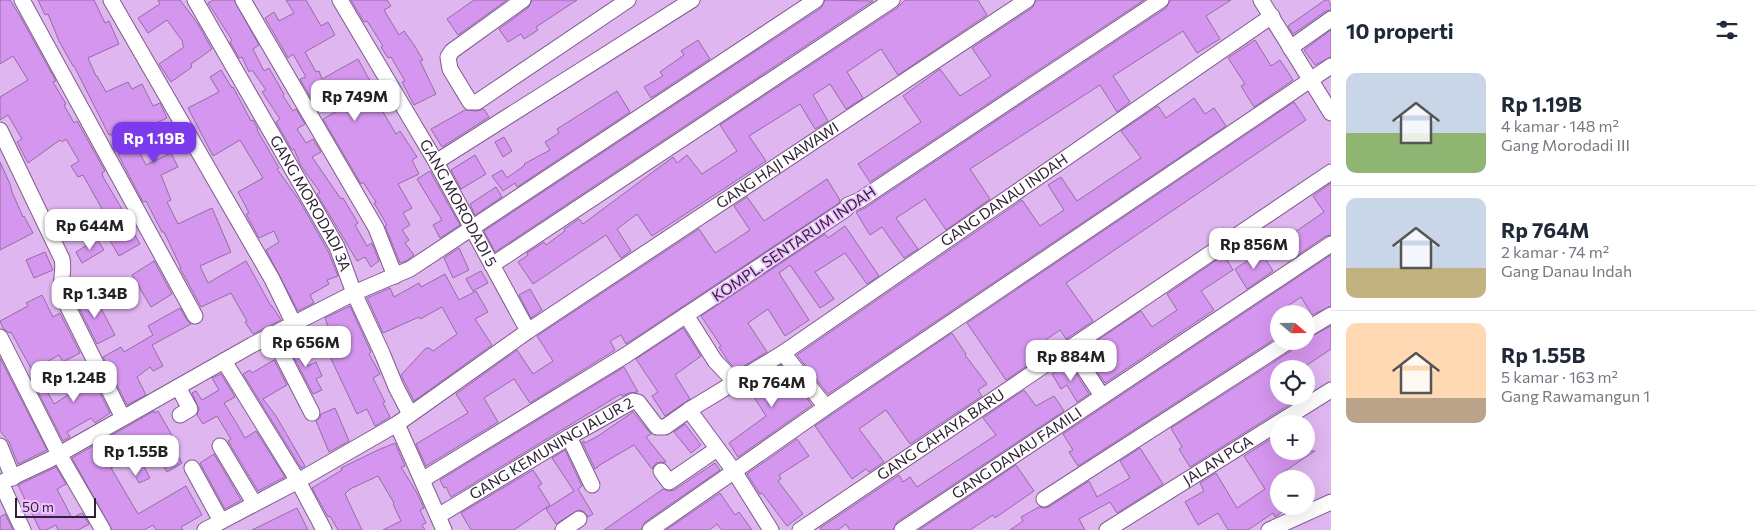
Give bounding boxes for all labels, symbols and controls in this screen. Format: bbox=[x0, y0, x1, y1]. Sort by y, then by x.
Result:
icon: filters bbox=[1713, 16, 1741, 44]
text: 10 properti bbox=[1346, 18, 1454, 43]
pin: Rp 749M bbox=[309, 80, 401, 122]
text: Rp 749M bbox=[322, 86, 388, 105]
text: Rp 1.19B bbox=[1501, 91, 1582, 116]
icon: home bbox=[1386, 93, 1446, 153]
text: 4 kamar · 148 m² bbox=[1501, 116, 1619, 135]
street label: GANG HAJI NAWAWI bbox=[712, 118, 842, 212]
pin: Rp 1.19B bbox=[102, 121, 206, 164]
text: Rp 1.19B bbox=[123, 128, 185, 147]
street label: GANG MORODADI 3A bbox=[267, 132, 355, 274]
text: Gang Morodadi III bbox=[1501, 135, 1630, 154]
street label: GANG MORODADI 5 bbox=[417, 136, 501, 270]
street label: GANG DANAU INDAH bbox=[937, 150, 1071, 250]
street label: KOMPL. SENTARUM INDAH bbox=[708, 182, 879, 305]
pin: Rp 644M bbox=[44, 208, 136, 251]
text: Rp 644M bbox=[56, 215, 124, 234]
text: Rp 764M bbox=[1501, 217, 1589, 242]
icon: home bbox=[1386, 218, 1446, 278]
pin: Rp 856M bbox=[1208, 228, 1300, 270]
text: Rp 856M bbox=[1220, 234, 1288, 253]
text: 2 kamar · 74 m² bbox=[1501, 242, 1609, 261]
text: Gang Danau Indah bbox=[1501, 261, 1632, 280]
pin: Rp 1.34B bbox=[43, 276, 147, 319]
text: Rp 1.34B bbox=[63, 283, 127, 302]
north arrow bbox=[1270, 305, 1315, 350]
map controls bbox=[1270, 305, 1315, 515]
pin: Rp 656M bbox=[260, 326, 352, 368]
text: Rp 656M bbox=[272, 332, 340, 351]
pin: Rp 884M bbox=[1025, 340, 1117, 382]
text: Rp 1.55B bbox=[1501, 342, 1585, 367]
icon: home bbox=[1386, 343, 1446, 403]
text: Rp 884M bbox=[1037, 346, 1105, 365]
pin: Rp 1.24B bbox=[22, 360, 126, 403]
button: locate bbox=[1270, 360, 1315, 405]
pin: Rp 764M bbox=[726, 366, 818, 408]
text: Rp 1.24B bbox=[42, 367, 106, 386]
text: 5 kamar · 163 m² bbox=[1501, 367, 1618, 386]
text: Rp 764M bbox=[738, 372, 806, 391]
street label: GANG CAHAYA BARU bbox=[873, 385, 1008, 484]
text: Gang Rawamangun 1 bbox=[1501, 386, 1650, 405]
street label: GANG KEMUNING JALUR 2 bbox=[466, 393, 636, 503]
street label: GANG DANAU FAMILI bbox=[948, 403, 1085, 502]
button: + bbox=[1270, 415, 1315, 460]
street label: JALAN PGA bbox=[1179, 431, 1256, 488]
pin: Rp 1.55B bbox=[84, 434, 188, 477]
text: Rp 1.55B bbox=[104, 441, 168, 460]
button: − bbox=[1270, 470, 1315, 515]
scale bar bbox=[15, 495, 96, 518]
text: 50 m bbox=[22, 498, 54, 515]

